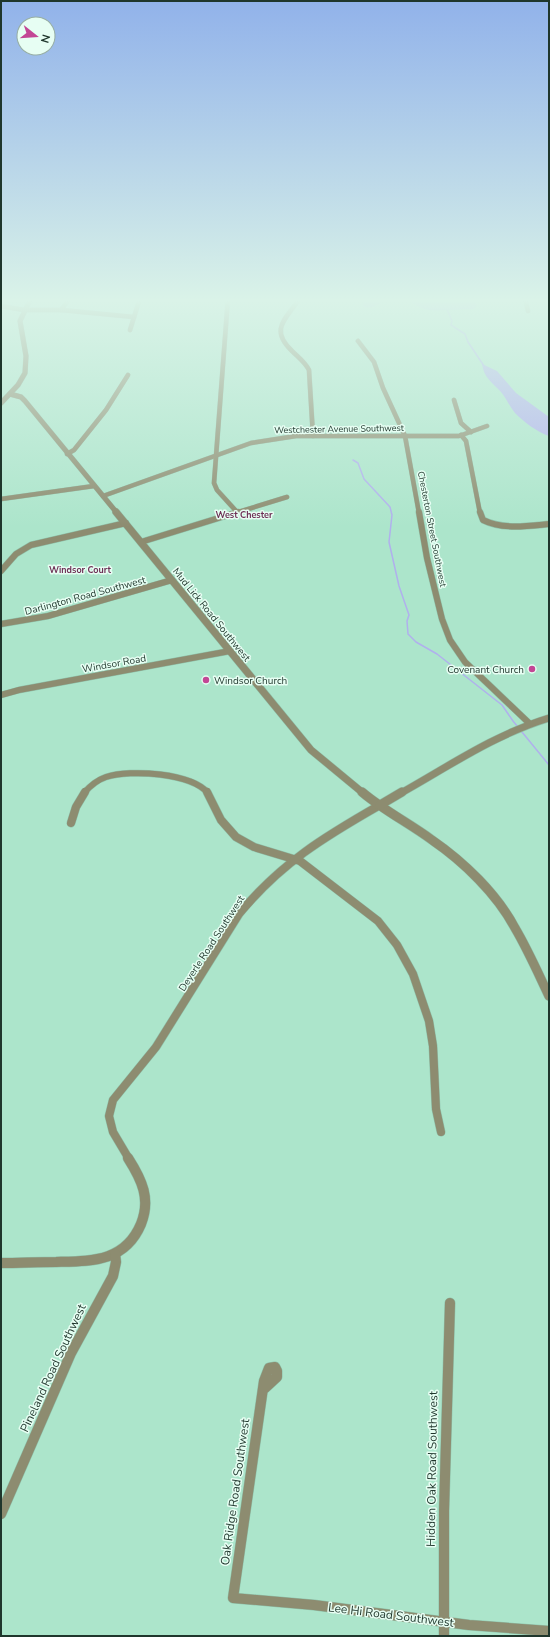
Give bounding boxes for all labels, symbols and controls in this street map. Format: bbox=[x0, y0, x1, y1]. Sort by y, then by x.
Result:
north arrow bbox=[16, 16, 56, 56]
text: N bbox=[37, 33, 53, 45]
street label: Westchester Avenue Southwest bbox=[274, 422, 405, 436]
street label: Chesterton Street Southwest bbox=[415, 470, 449, 589]
district label: West Chester bbox=[216, 509, 273, 521]
district label: Windsor Court bbox=[49, 564, 112, 576]
street label: Mud Lick Road Southwest bbox=[169, 565, 254, 665]
street label: Darlington Road Southwest bbox=[23, 573, 148, 619]
street label: Windsor Road bbox=[81, 651, 147, 676]
place label: Covenant Church bbox=[447, 663, 524, 677]
marker: Covenant Church bbox=[527, 664, 537, 674]
place label: Windsor Church bbox=[214, 674, 287, 688]
marker: Windsor Church bbox=[201, 675, 211, 685]
street label: Deyerle Road Southwest bbox=[176, 893, 248, 994]
street label: Pineland Road Southwest bbox=[16, 1301, 90, 1435]
street label: Hidden Oak Road Southwest bbox=[423, 1390, 441, 1547]
street label: Oak Ridge Road Southwest bbox=[217, 1417, 253, 1566]
street label: Lee Hi Road Southwest bbox=[327, 1599, 455, 1631]

